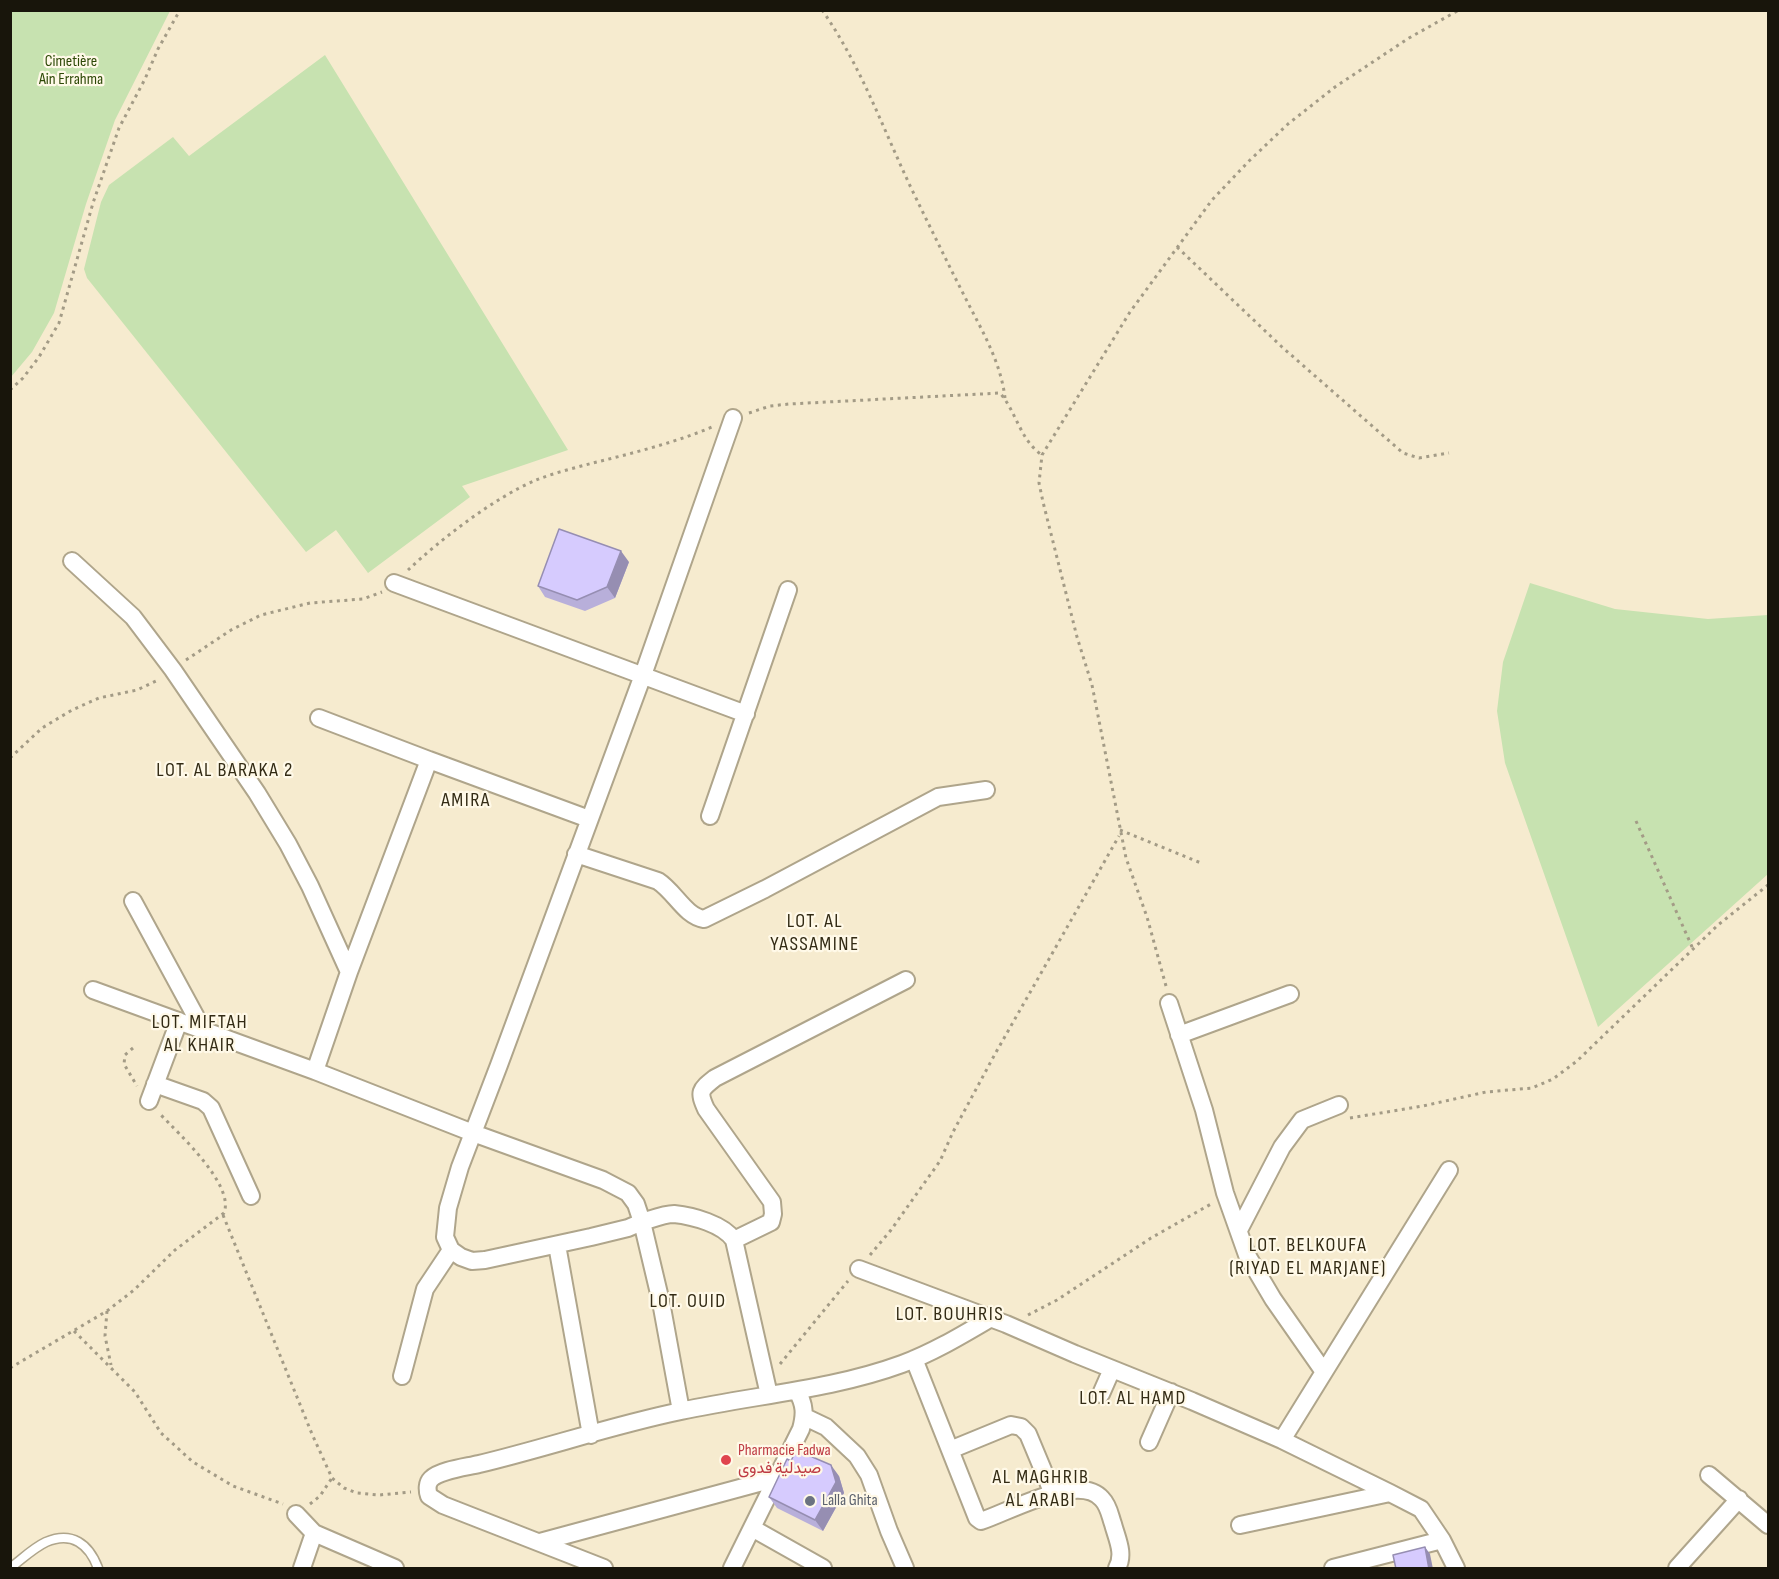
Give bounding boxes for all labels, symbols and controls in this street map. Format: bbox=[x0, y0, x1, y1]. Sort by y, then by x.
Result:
park label: Cimetière Ain Errahma bbox=[39, 52, 103, 90]
district label: LOT. AL BARAKA 2 bbox=[156, 759, 294, 783]
district label: AMIRA bbox=[441, 789, 491, 813]
district label: LOT. AL YASSAMINE bbox=[770, 910, 860, 957]
district label: LOT. MIFTAH AL KHAIR bbox=[152, 1011, 248, 1058]
district label: LOT. BELKOUFA (RIYAD EL MARJANE) bbox=[1229, 1234, 1387, 1281]
district label: LOT. OUID bbox=[649, 1290, 727, 1314]
district label: LOT. BOUHRIS bbox=[896, 1303, 1004, 1327]
district label: LOT. AL HAMD bbox=[1079, 1387, 1187, 1411]
place label: Pharmacie Fadwa صيدلية فدوى bbox=[738, 1441, 831, 1479]
marker: Pharmacie Fadwa صيدلية فدوى bbox=[719, 1453, 733, 1467]
district label: AL MAGHRIB AL ARABI bbox=[993, 1466, 1089, 1513]
place label: Lalla Ghita bbox=[822, 1491, 878, 1511]
marker: Lalla Ghita bbox=[803, 1494, 817, 1508]

